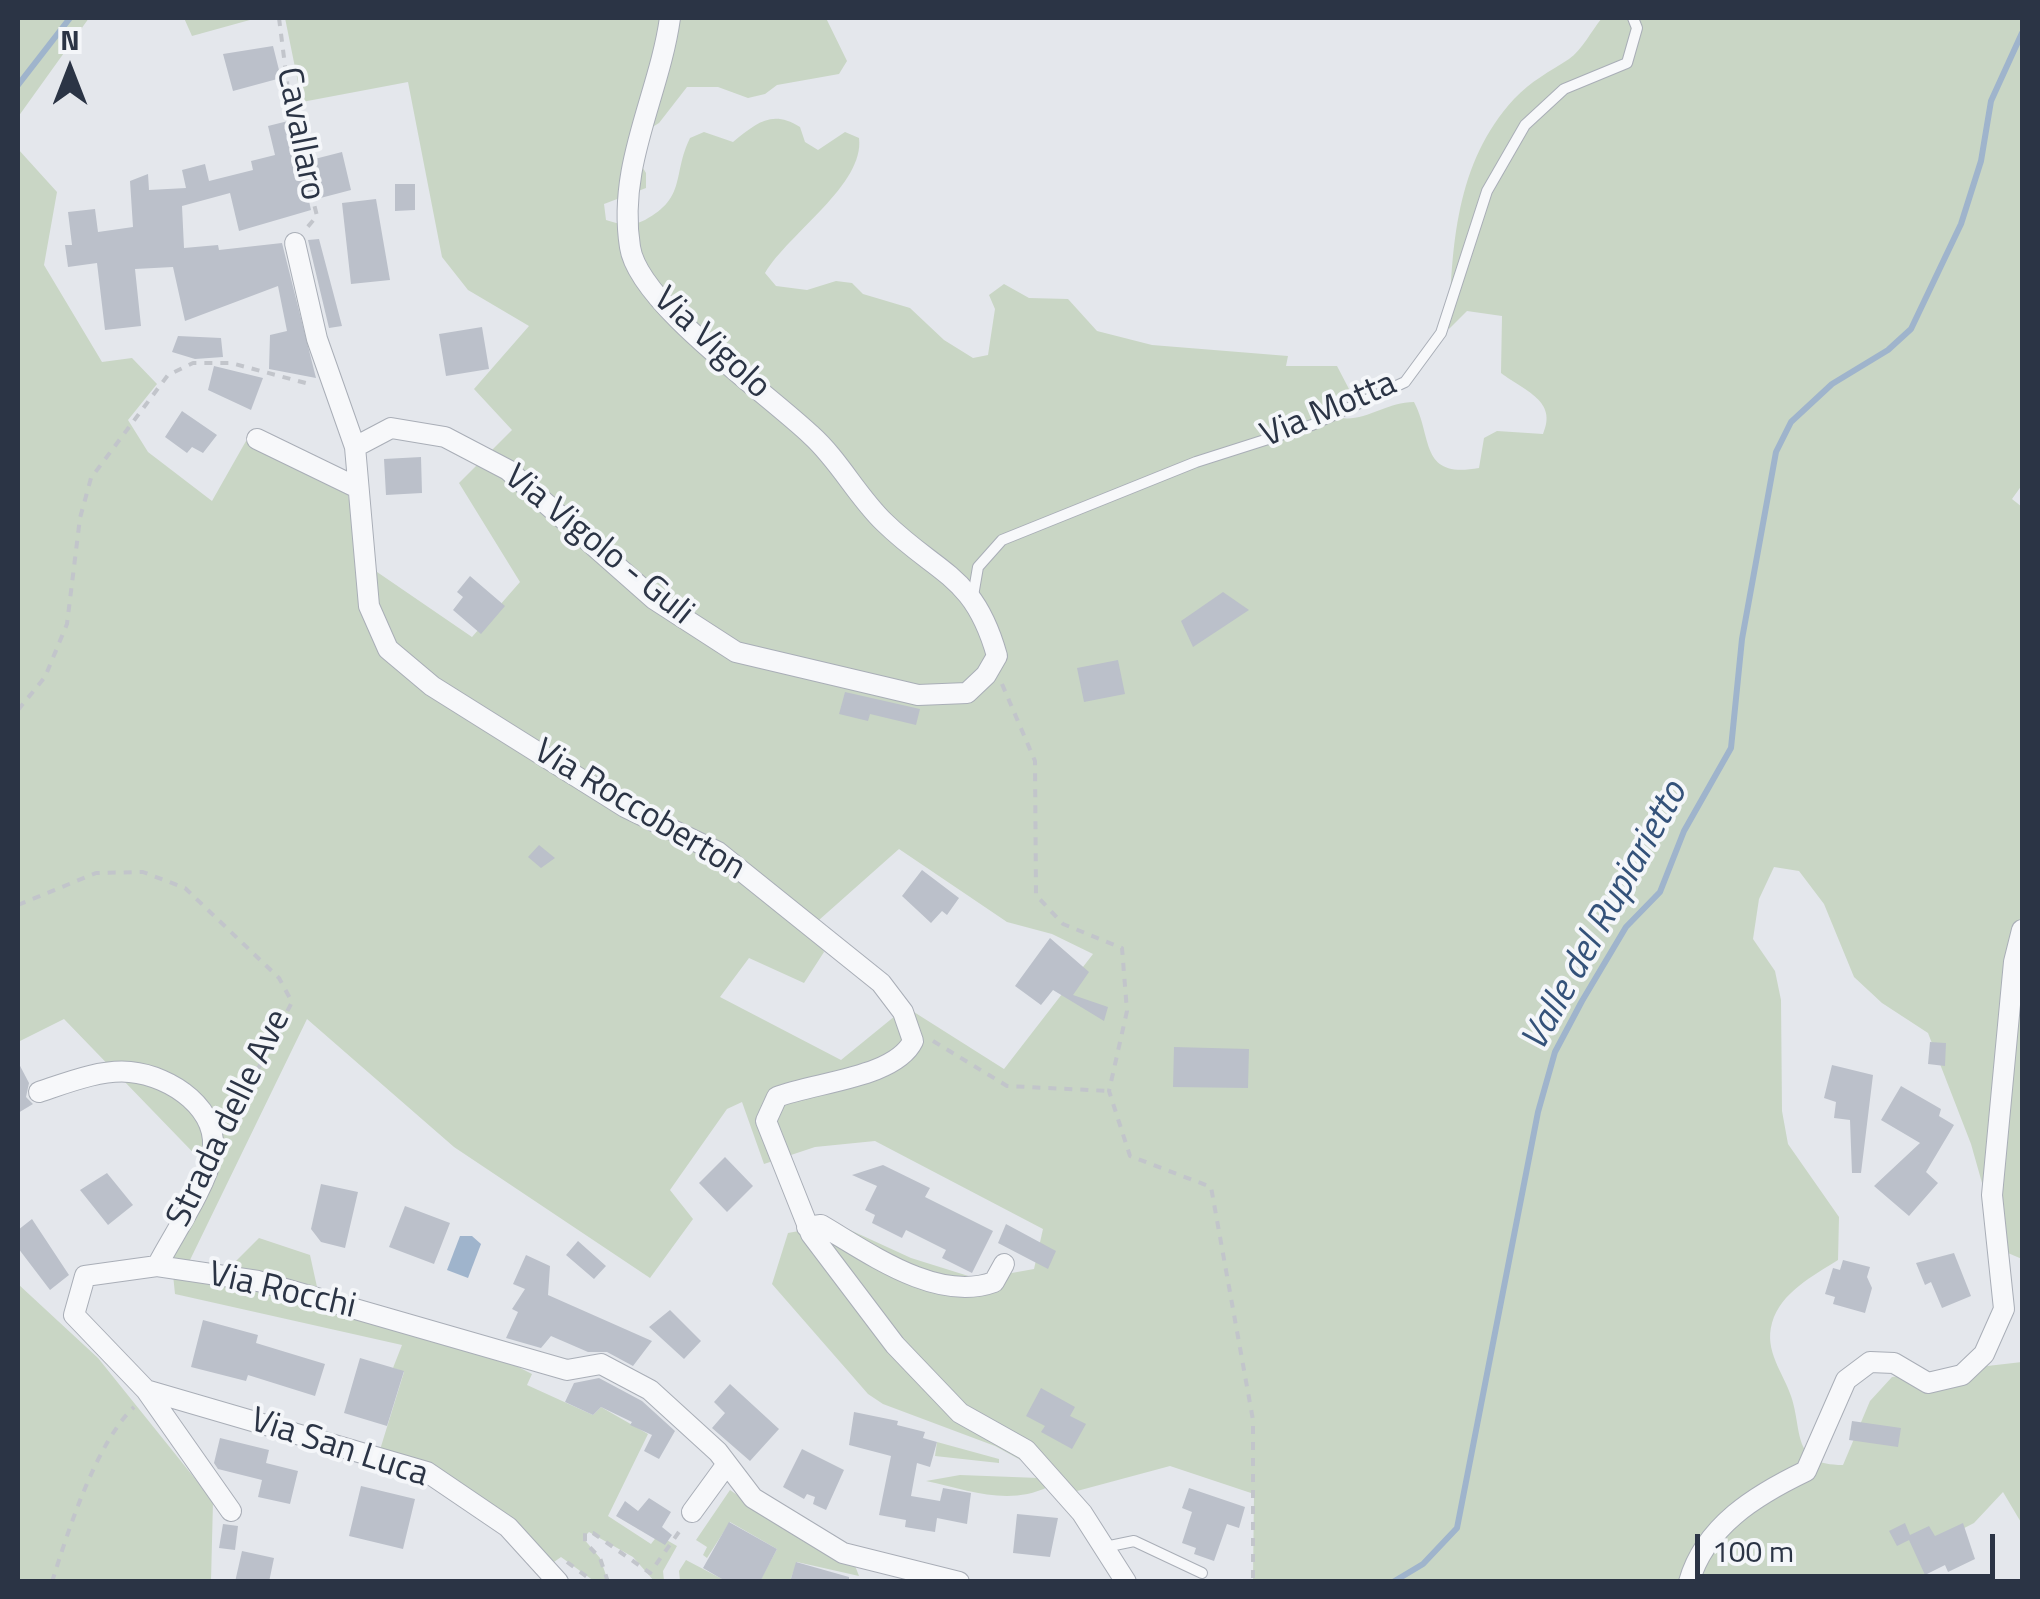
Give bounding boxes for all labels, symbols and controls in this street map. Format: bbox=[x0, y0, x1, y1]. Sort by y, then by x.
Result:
text: N bbox=[60, 18, 80, 61]
north arrow bbox=[20, 20, 120, 120]
street label: Cavallaro bbox=[266, 64, 332, 204]
street label: Via Vigolo bbox=[644, 279, 778, 409]
street label: Via Motta bbox=[1255, 364, 1403, 458]
street label: Via Vigolo - Guli bbox=[495, 457, 701, 635]
street label: Via Roccoberton bbox=[526, 731, 752, 891]
water label: Valle del Rupiarietto bbox=[1513, 775, 1699, 1059]
street label: Strada delle Ave bbox=[159, 1004, 301, 1234]
street label: Via Rocchi bbox=[204, 1255, 360, 1329]
street label: Via San Luca bbox=[245, 1401, 433, 1497]
scale bar bbox=[1700, 1514, 2000, 1576]
text: 100 m bbox=[1712, 1528, 1794, 1574]

